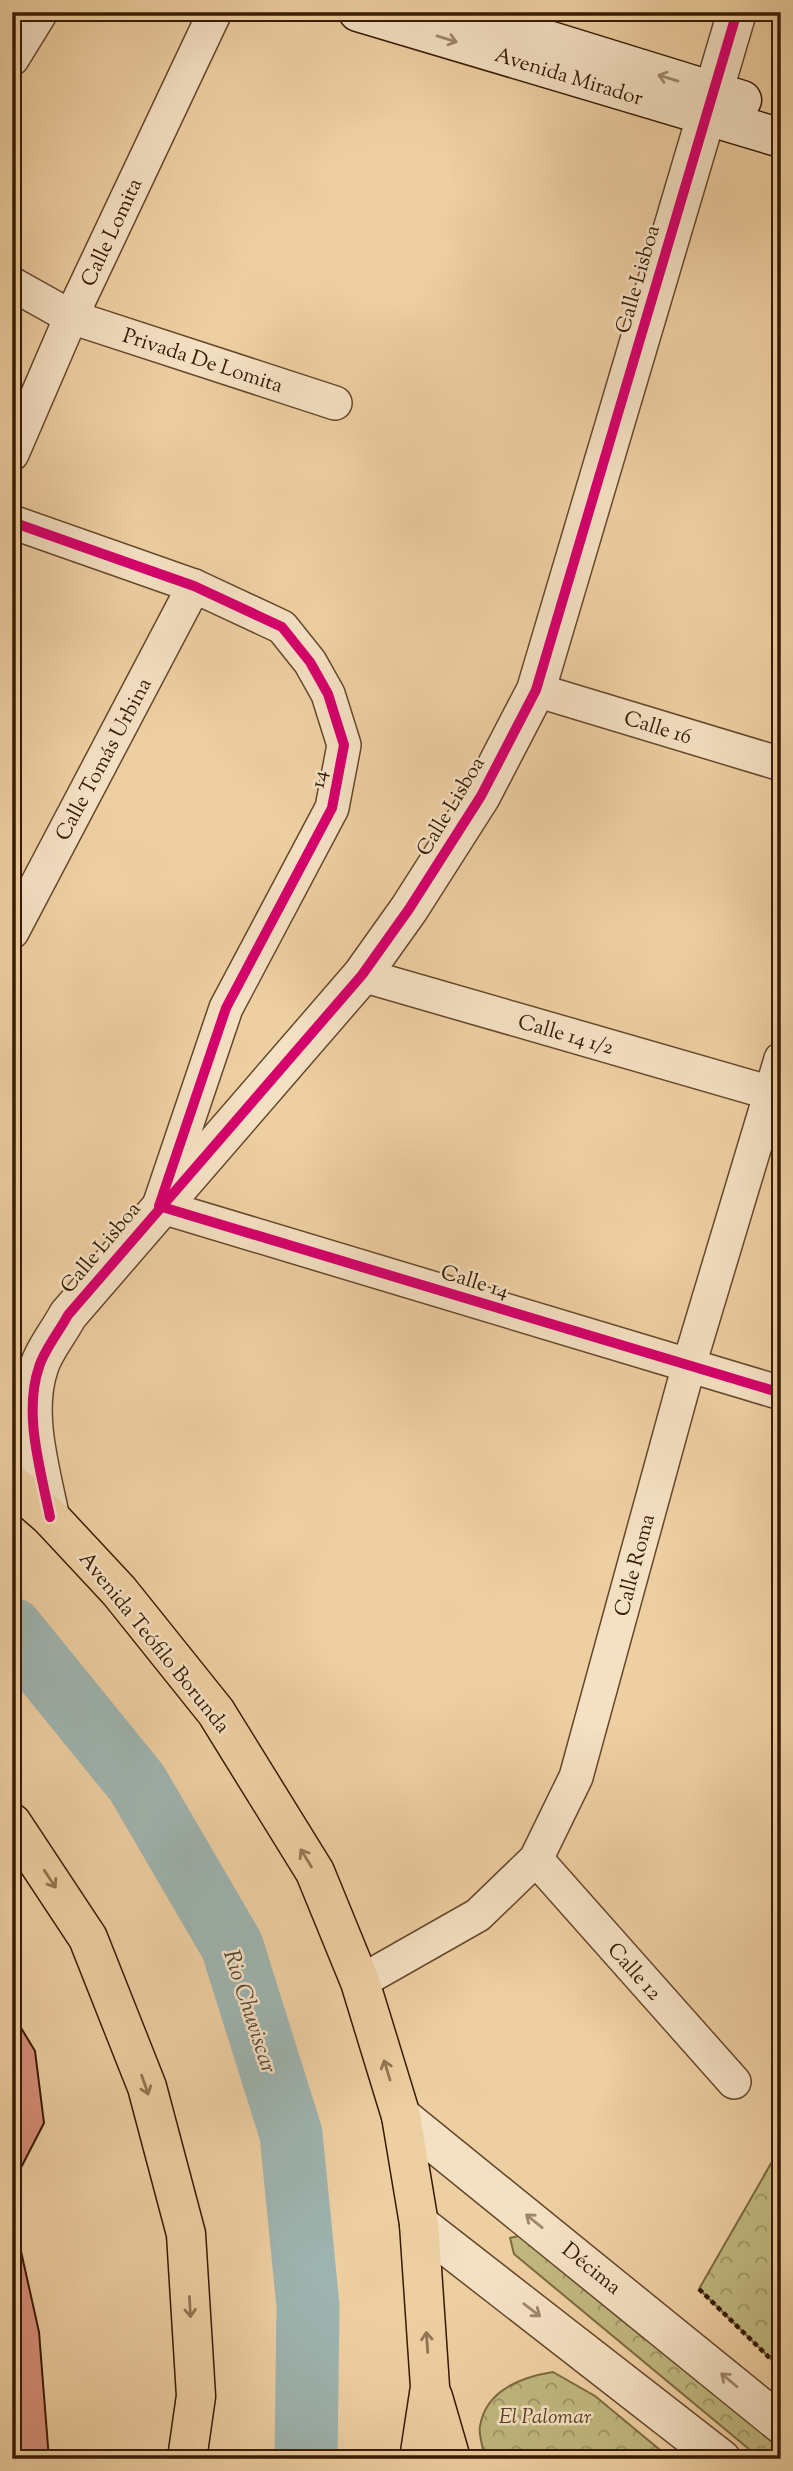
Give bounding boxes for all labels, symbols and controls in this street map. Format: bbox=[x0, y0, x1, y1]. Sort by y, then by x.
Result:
one-way arrow bbox=[435, 34, 457, 46]
street label: Avenida Mirador bbox=[490, 41, 646, 115]
one-way arrow bbox=[658, 70, 680, 83]
street label: Calle Lomita bbox=[75, 174, 151, 292]
street label: Calle Lisboa bbox=[609, 222, 669, 337]
street label: Privada De Lomita bbox=[118, 322, 287, 402]
street label: Calle Tomás Urbina bbox=[49, 673, 161, 847]
street label: Calle 16 bbox=[620, 704, 695, 753]
street label: Calle Lisboa bbox=[410, 751, 493, 863]
street label: 14 bbox=[304, 768, 336, 791]
street label: Calle 14 1/2 bbox=[514, 1008, 617, 1064]
street label: Calle Lisboa bbox=[54, 1196, 149, 1301]
street label: Calle 14 bbox=[437, 1258, 512, 1307]
street label: Calle Roma bbox=[608, 1511, 664, 1620]
street label: Avenida Teófilo Borunda bbox=[71, 1546, 236, 1741]
one-way arrow bbox=[299, 1848, 313, 1868]
one-way arrow bbox=[44, 1869, 58, 1889]
street label: Calle 12 bbox=[599, 1937, 668, 2008]
water label: Rio Chuviscar bbox=[213, 1946, 284, 2078]
one-way arrow bbox=[379, 2059, 392, 2081]
one-way arrow bbox=[140, 2073, 152, 2095]
one-way arrow bbox=[525, 2213, 543, 2229]
street label: Décima bbox=[555, 2236, 627, 2303]
one-way arrow bbox=[184, 2295, 197, 2318]
one-way arrow bbox=[522, 2302, 541, 2317]
one-way arrow bbox=[420, 2332, 433, 2354]
one-way arrow bbox=[720, 2373, 738, 2388]
park label: El Palomar bbox=[499, 2403, 592, 2433]

